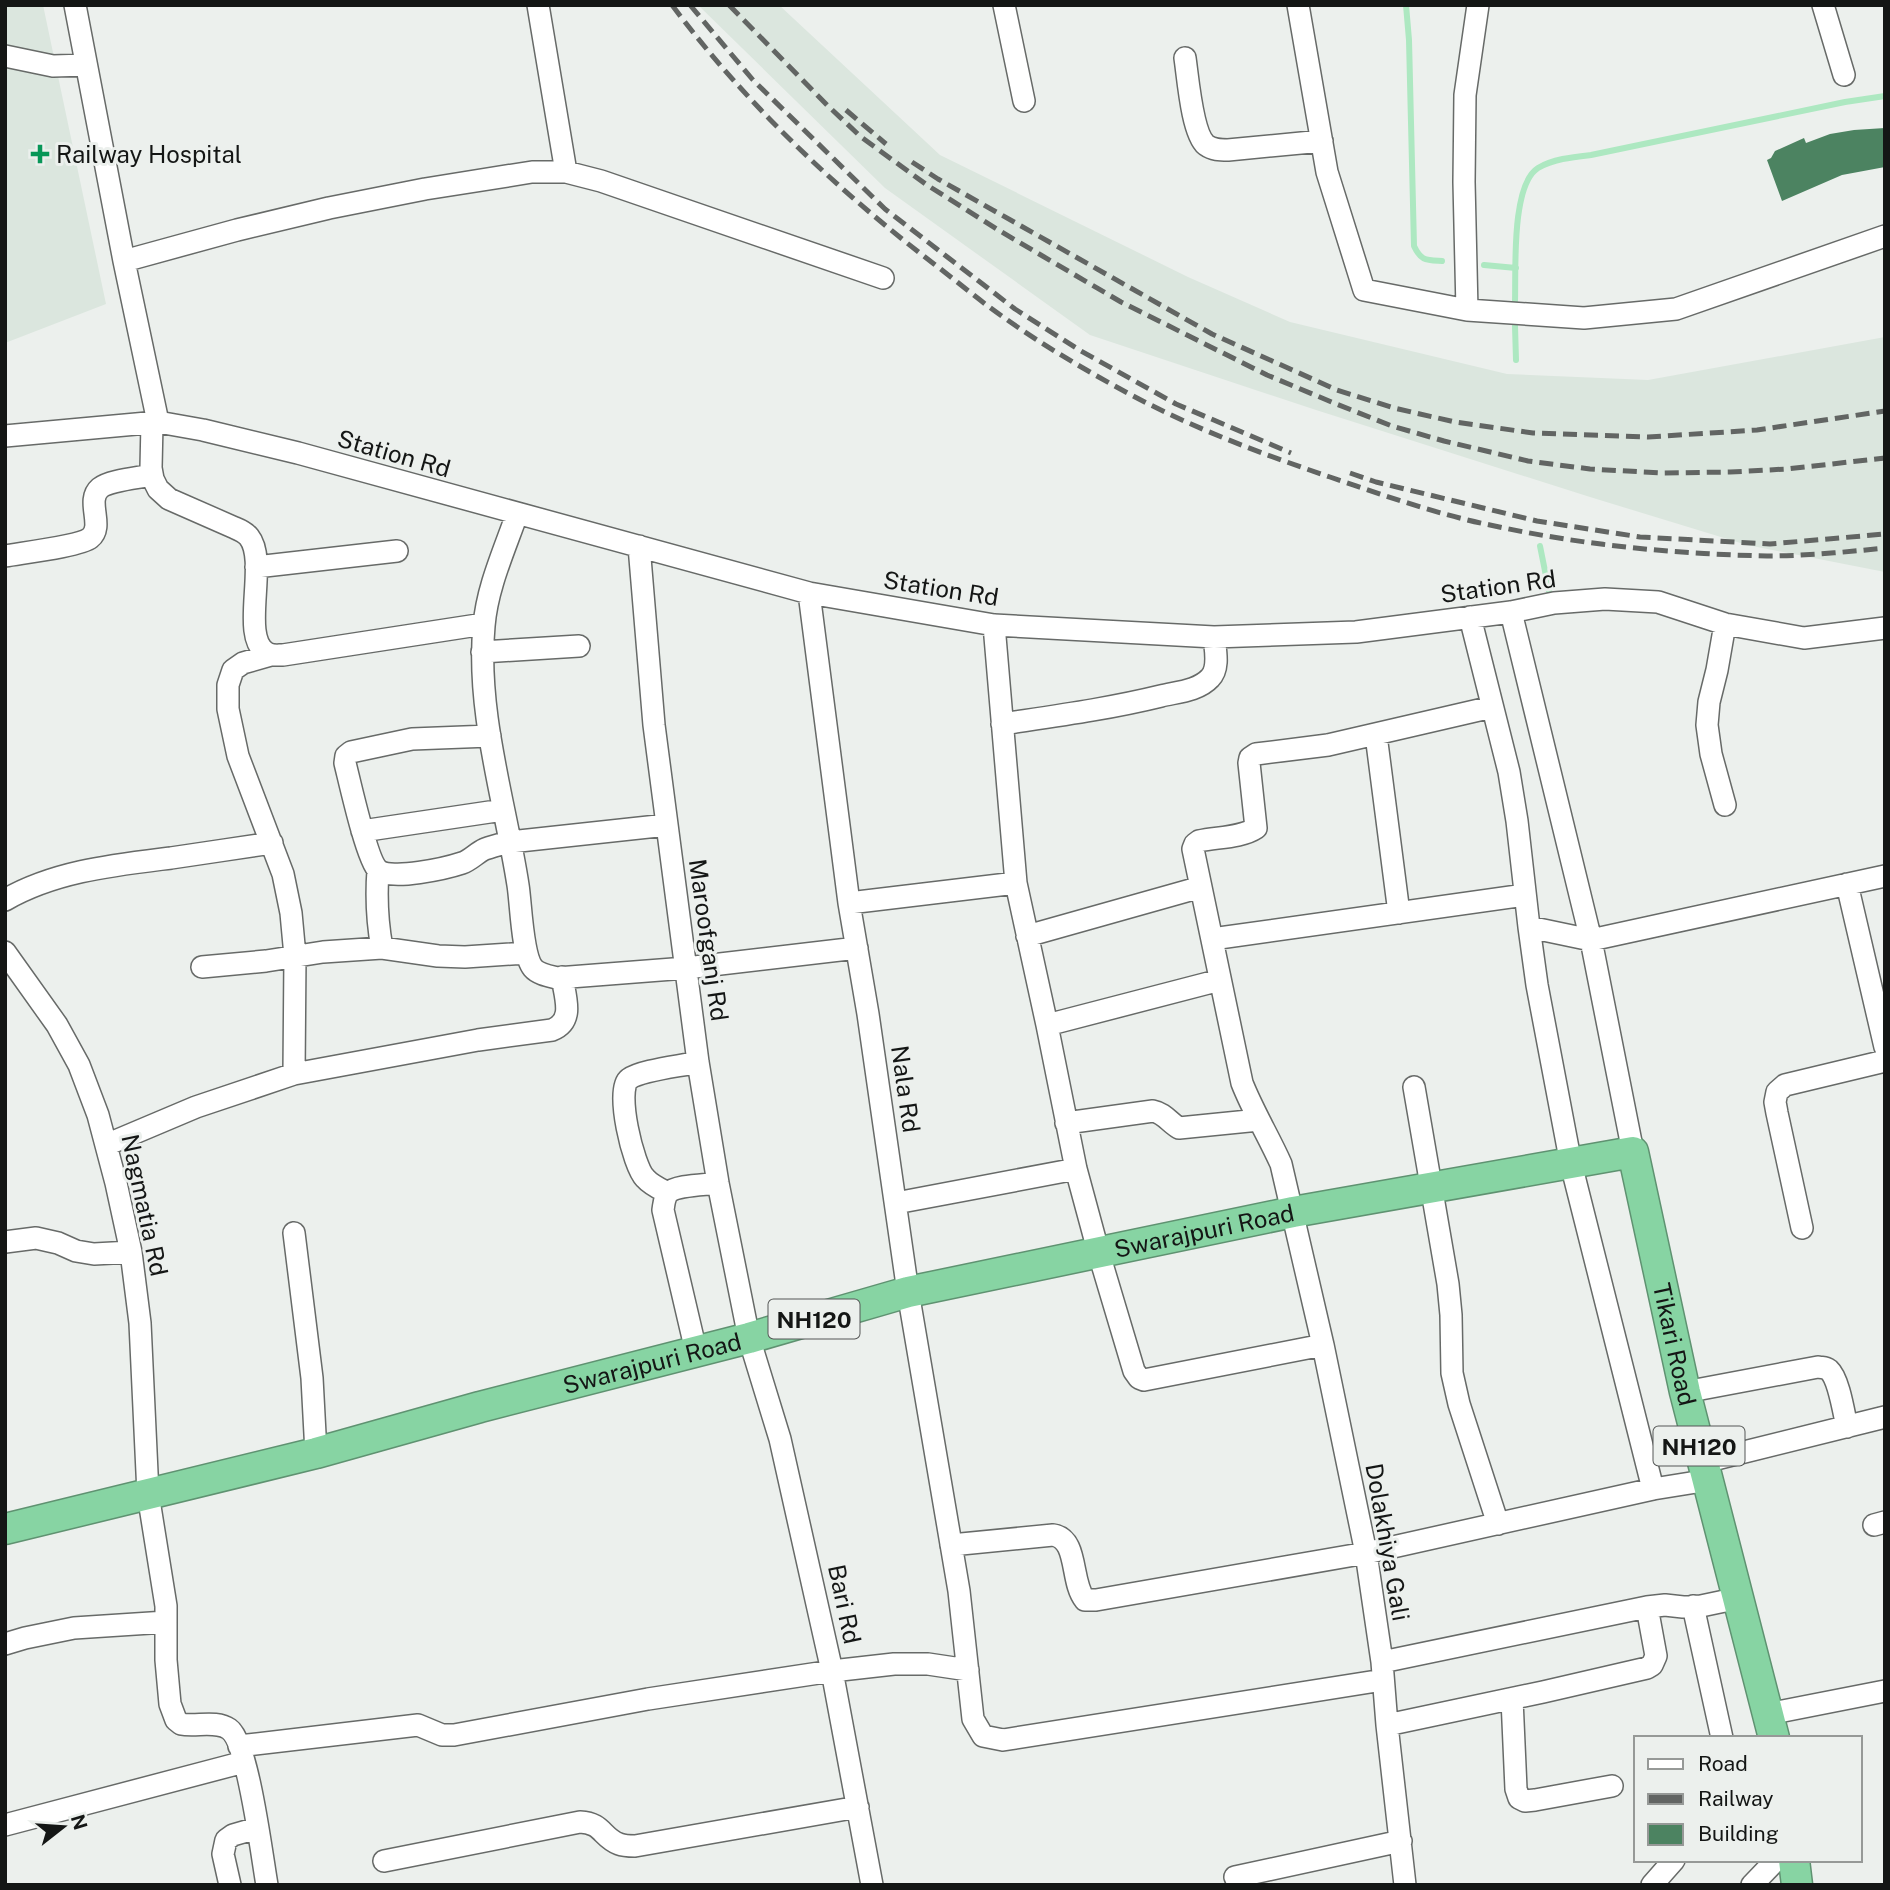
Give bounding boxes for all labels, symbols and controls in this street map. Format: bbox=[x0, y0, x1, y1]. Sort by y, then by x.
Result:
place label: Railway Hospital bbox=[56, 140, 242, 168]
marker: Railway Hospital bbox=[30, 144, 50, 164]
street label: Station Rd bbox=[334, 424, 454, 482]
street label: Station Rd bbox=[1438, 564, 1558, 608]
street label: Station Rd bbox=[881, 565, 1001, 611]
street label: Maroofganj Rd bbox=[684, 857, 734, 1023]
street label: Nala Rd bbox=[886, 1044, 926, 1134]
street label: Nagmatia Rd bbox=[116, 1132, 174, 1278]
street label: Swarajpuri Road bbox=[1111, 1198, 1296, 1263]
street label: Tikari Road bbox=[1648, 1280, 1702, 1409]
road number: NH120 bbox=[768, 1300, 860, 1338]
street label: Swarajpuri Road bbox=[560, 1327, 744, 1399]
road number: NH120 bbox=[1654, 1427, 1744, 1466]
street label: Dolakhiya Gali bbox=[1360, 1461, 1416, 1623]
street label: Bari Rd bbox=[823, 1562, 867, 1646]
legend bbox=[1634, 1736, 1862, 1862]
text: Road bbox=[1698, 1751, 1748, 1776]
text: Railway bbox=[1698, 1786, 1774, 1811]
north arrow bbox=[28, 1792, 98, 1862]
text: N bbox=[67, 1812, 92, 1832]
text: Building bbox=[1698, 1821, 1779, 1846]

